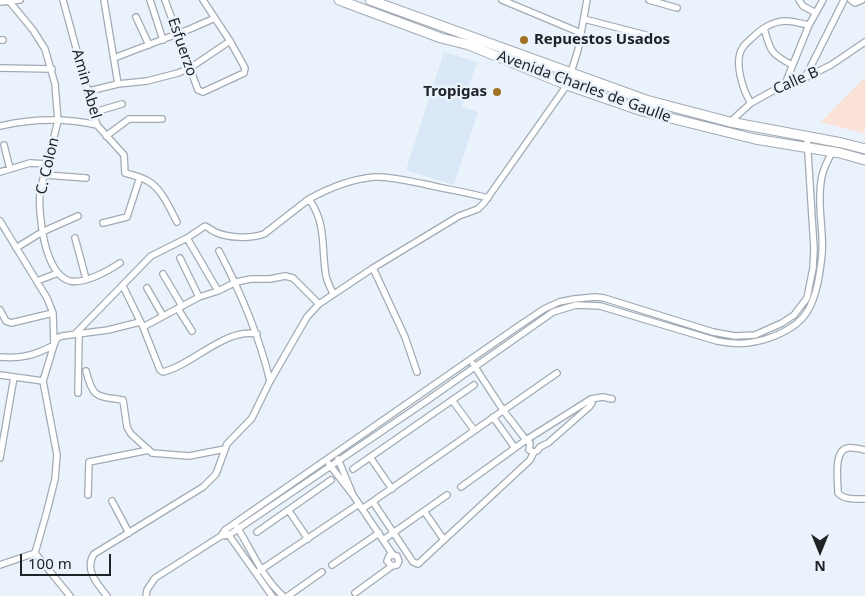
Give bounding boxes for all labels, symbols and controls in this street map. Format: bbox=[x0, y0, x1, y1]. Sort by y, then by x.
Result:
street label: Esfuerzo bbox=[164, 15, 200, 79]
place label: Repuestos Usados bbox=[534, 31, 670, 49]
marker: Repuestos Usados bbox=[518, 34, 530, 46]
street label: Amin Abel bbox=[67, 47, 105, 121]
street label: Avenida Charles de Gaulle bbox=[495, 47, 673, 127]
street label: Calle B bbox=[771, 63, 821, 99]
place label: Tropigas bbox=[423, 83, 487, 101]
marker: Tropigas bbox=[491, 86, 503, 98]
street label: C. Colon bbox=[33, 136, 63, 196]
north arrow bbox=[795, 526, 845, 576]
scale bar bbox=[22, 544, 114, 576]
text: 100 m bbox=[28, 553, 72, 573]
text: N bbox=[814, 557, 826, 576]

